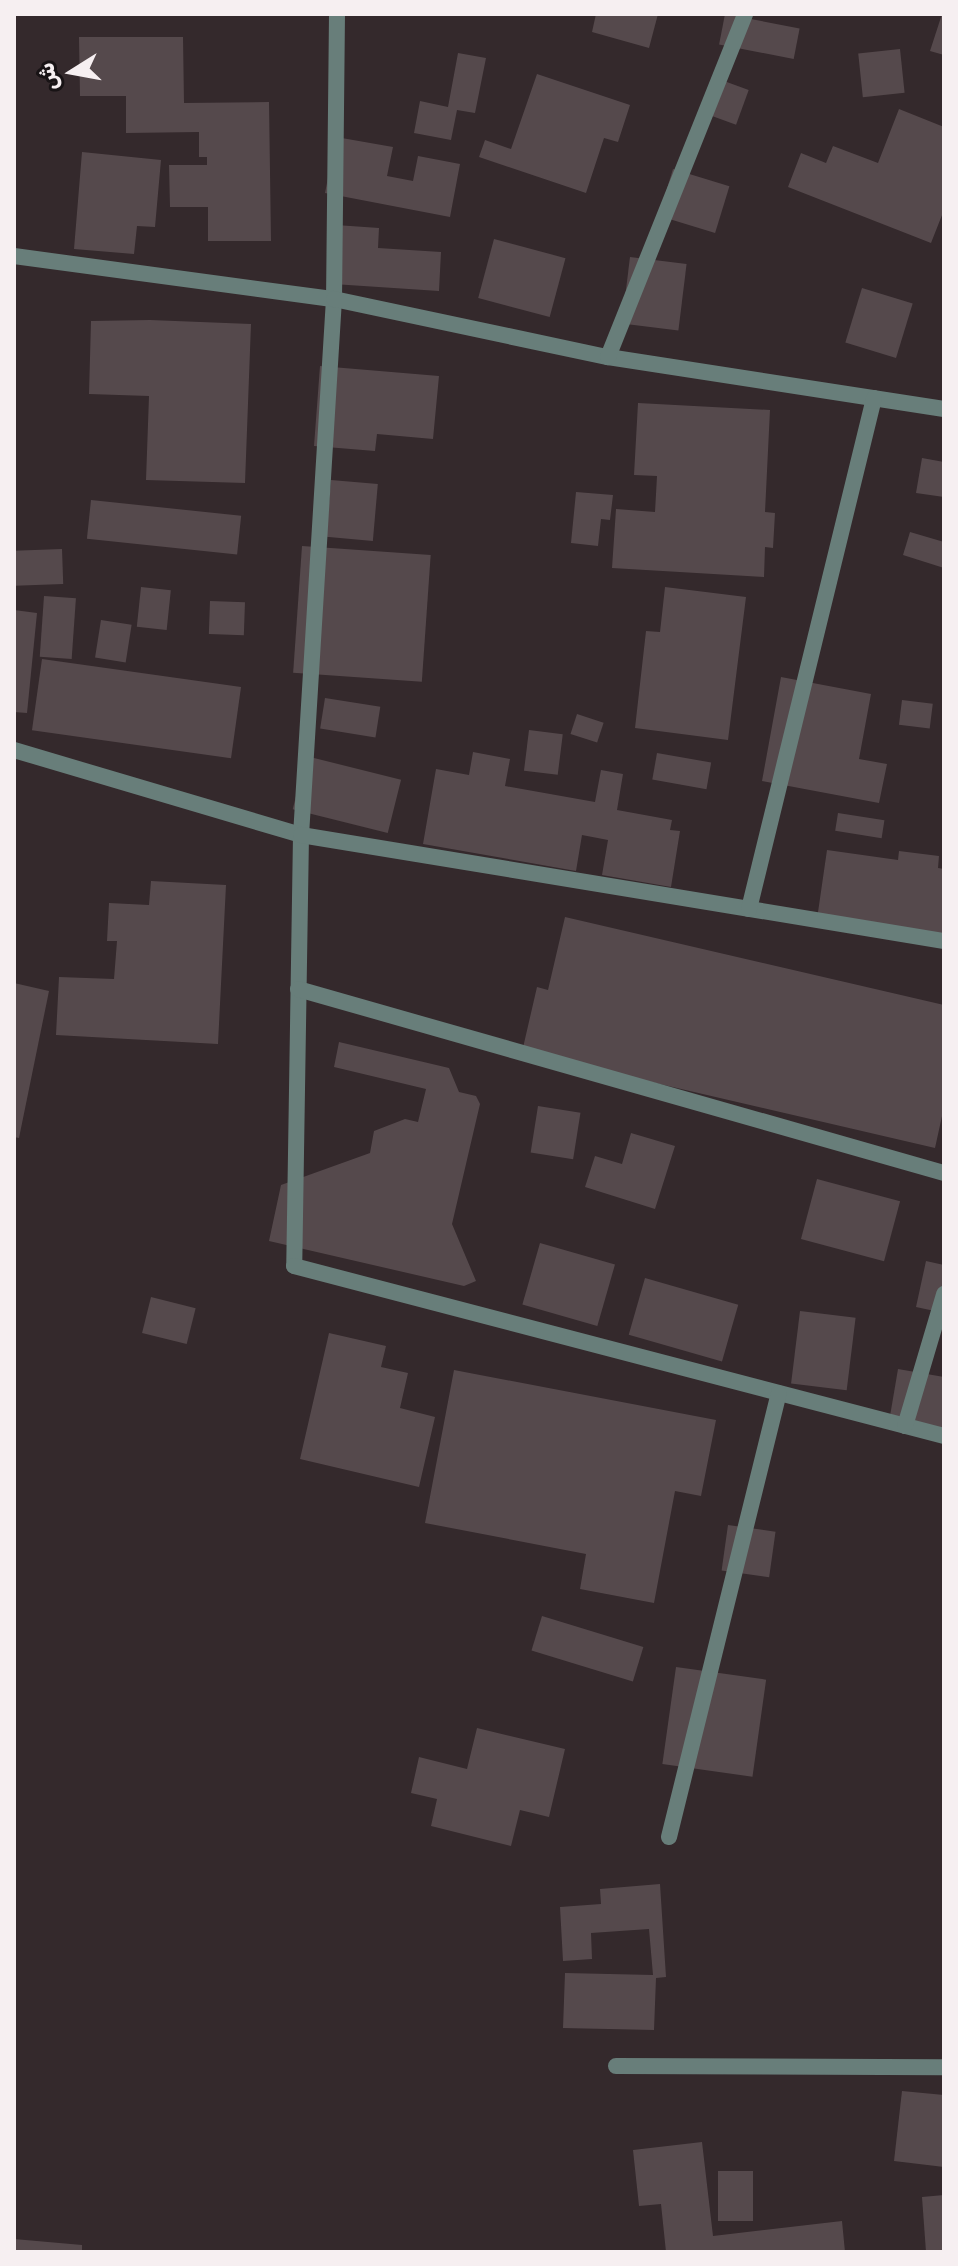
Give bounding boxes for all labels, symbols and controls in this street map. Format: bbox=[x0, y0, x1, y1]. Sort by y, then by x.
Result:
north arrow bbox=[32, 32, 112, 112]
text: ش bbox=[32, 60, 64, 93]

